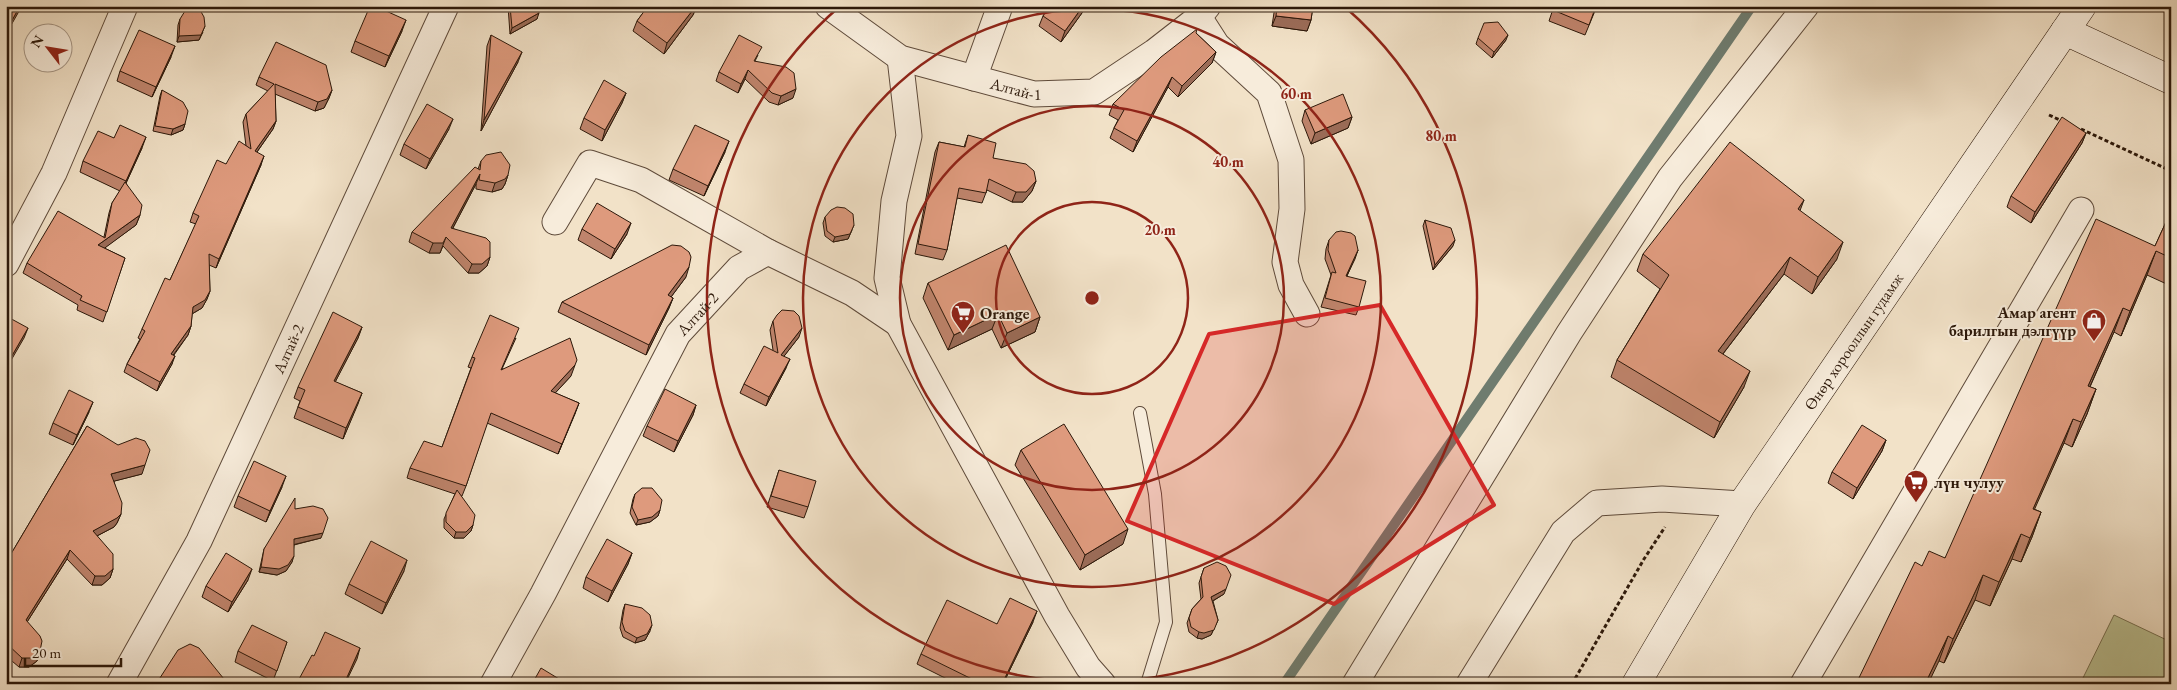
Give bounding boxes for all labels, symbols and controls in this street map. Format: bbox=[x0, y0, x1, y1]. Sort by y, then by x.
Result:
north arrow bbox=[22, 22, 72, 72]
text: N bbox=[26, 31, 48, 51]
street label: Алтай-1 bbox=[987, 72, 1042, 105]
text: 60 m bbox=[1280, 84, 1312, 103]
text: 80 m bbox=[1425, 126, 1457, 145]
text: 40 m bbox=[1212, 152, 1244, 171]
text: 20 m bbox=[1144, 220, 1176, 239]
street label: Өнөр хорооллын гудамж bbox=[1799, 269, 1908, 414]
street label: Алтай-2 bbox=[671, 287, 723, 341]
centre of rings bbox=[1083, 289, 1101, 307]
supermarket icon: Orange bbox=[950, 300, 976, 334]
place label: Амар агент барилгын дэлгүүр bbox=[1949, 302, 2077, 341]
place label: Orange bbox=[980, 303, 1030, 324]
shop icon: Амар агент барилгын дэлгүүр bbox=[2081, 308, 2107, 342]
street label: Алтай-2 bbox=[267, 320, 309, 378]
supermarket icon: лүн чулуу bbox=[1903, 469, 1929, 503]
place label: лүн чулуу bbox=[1934, 472, 2004, 493]
scale bar bbox=[25, 635, 121, 667]
text: 20 m bbox=[32, 643, 61, 662]

